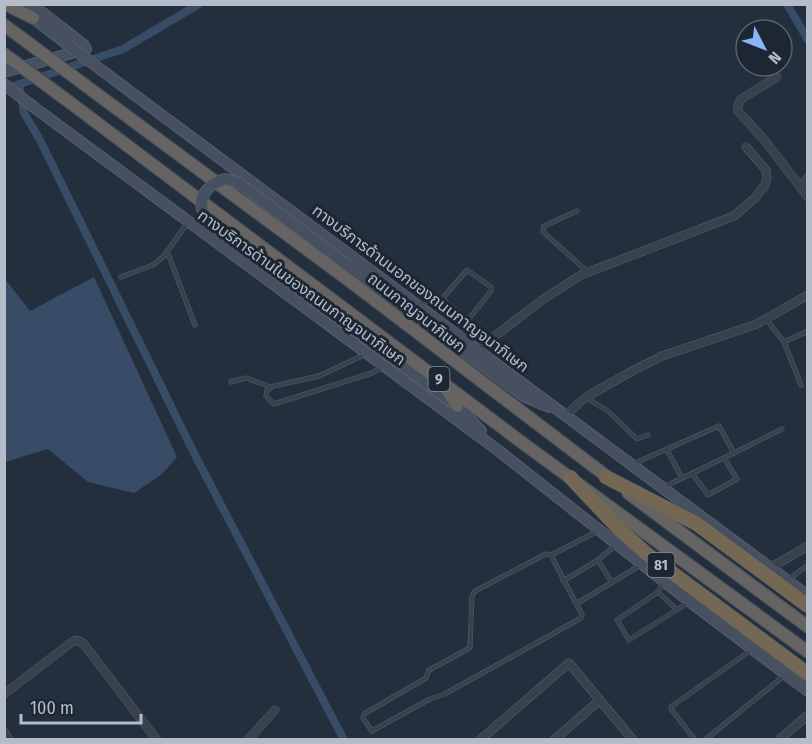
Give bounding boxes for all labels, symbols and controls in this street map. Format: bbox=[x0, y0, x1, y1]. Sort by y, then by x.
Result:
north arrow bbox=[734, 18, 794, 78]
text: N bbox=[765, 48, 785, 68]
street label: ทางบริการด้านนอกของถนนกาญจนาภิเษก bbox=[309, 200, 533, 376]
street label: ทางบริการด้านในของถนนกาญจนาภิเษก bbox=[194, 206, 409, 369]
street label: ถนนกาญจนาภิเษก bbox=[364, 268, 470, 356]
road number: 9 bbox=[428, 367, 450, 391]
road number: 81 bbox=[648, 553, 674, 577]
scale bar bbox=[21, 687, 141, 725]
text: 100 m bbox=[30, 697, 74, 719]

